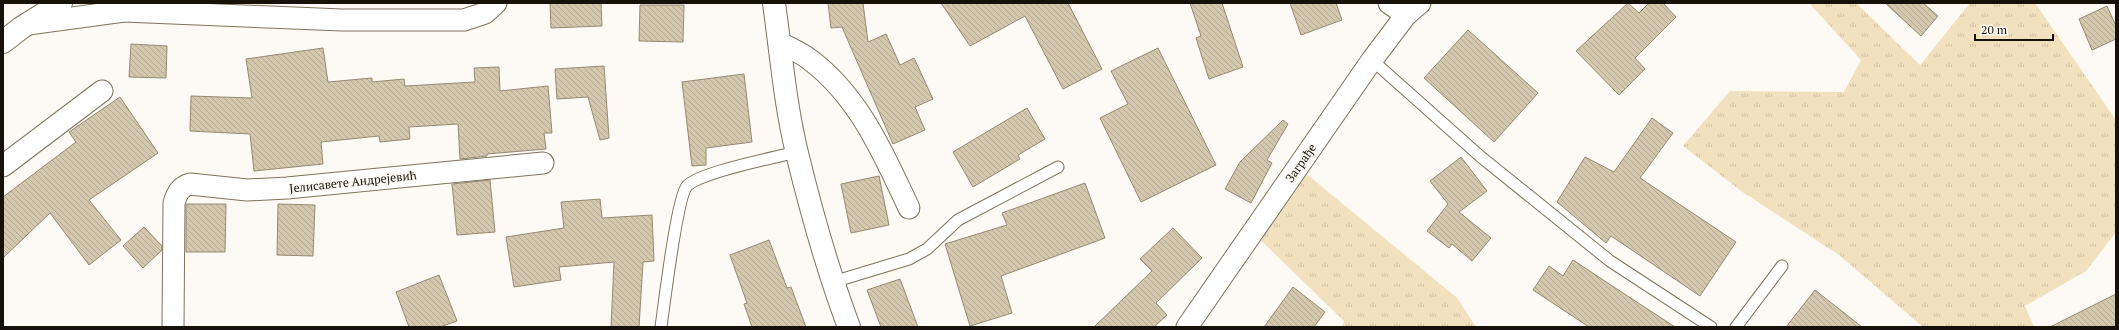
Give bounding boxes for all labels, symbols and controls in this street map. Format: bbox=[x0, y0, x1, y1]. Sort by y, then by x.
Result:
scale bar bbox=[1975, 16, 2053, 42]
text: 20 m bbox=[1981, 22, 2008, 37]
street label: Заграђе bbox=[1282, 141, 1319, 185]
street label: Јелисавете Андрејевић bbox=[289, 167, 417, 196]

